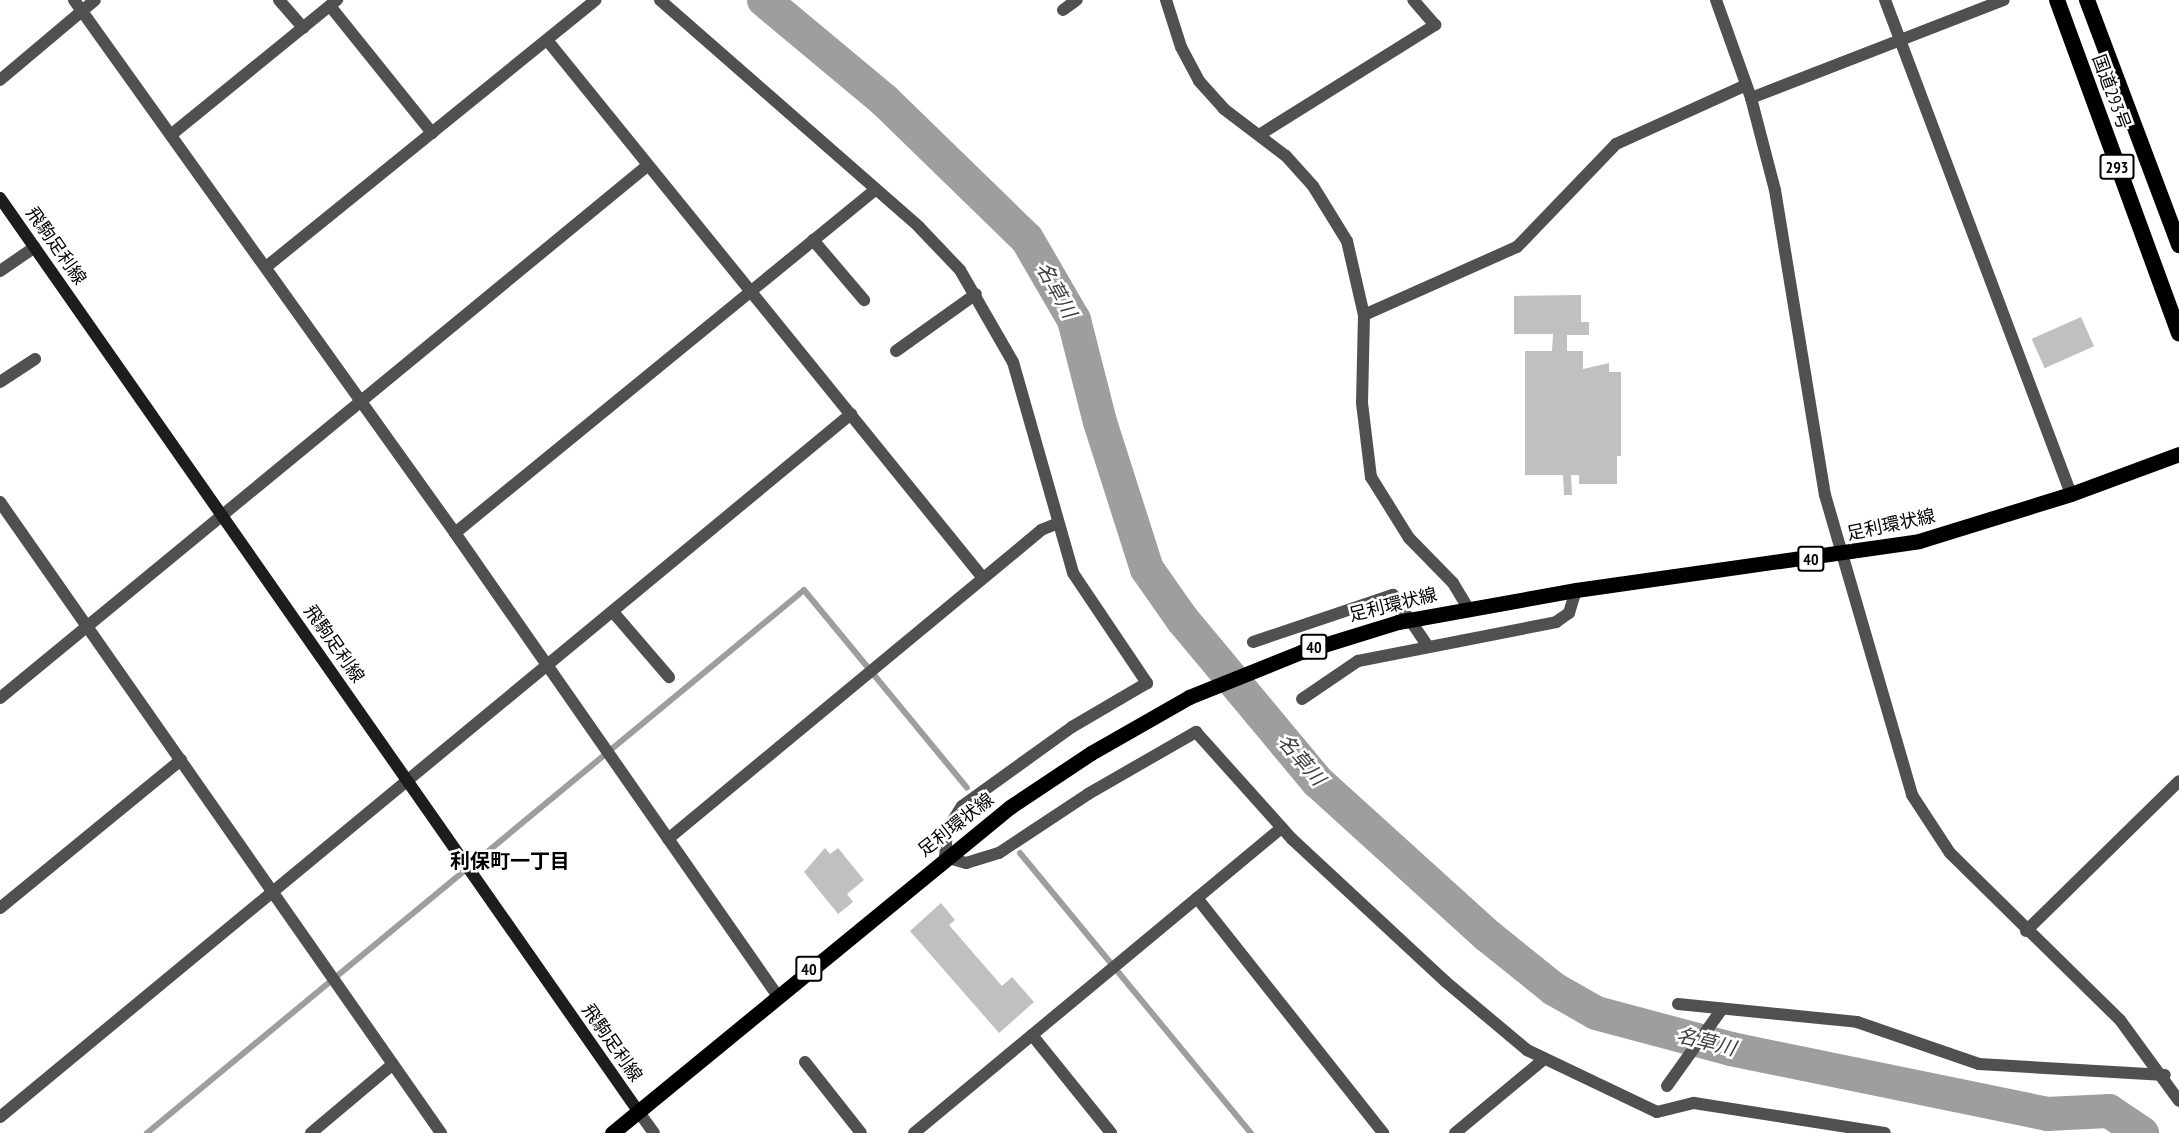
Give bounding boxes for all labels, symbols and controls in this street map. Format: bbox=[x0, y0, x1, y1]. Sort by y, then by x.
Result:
street label: 国道293号 bbox=[2087, 52, 2135, 132]
road number: 293 bbox=[2099, 154, 2135, 180]
street label: 飛駒足利線 bbox=[21, 203, 91, 289]
water label: 名草川 bbox=[1031, 258, 1081, 322]
street label: 足利環状線 bbox=[1845, 505, 1937, 545]
road number: 40 bbox=[1796, 546, 1826, 572]
street label: 足利環状線 bbox=[1347, 584, 1439, 626]
street label: 飛駒足利線 bbox=[299, 601, 369, 687]
road number: 40 bbox=[1299, 634, 1329, 660]
water label: 名草川 bbox=[1272, 729, 1330, 791]
street label: 足利環状線 bbox=[914, 789, 998, 861]
district label: 利保町一丁目 bbox=[450, 849, 570, 873]
road number: 40 bbox=[794, 956, 824, 982]
street label: 飛駒足利線 bbox=[577, 1000, 647, 1086]
water label: 名草川 bbox=[1674, 1023, 1738, 1061]

